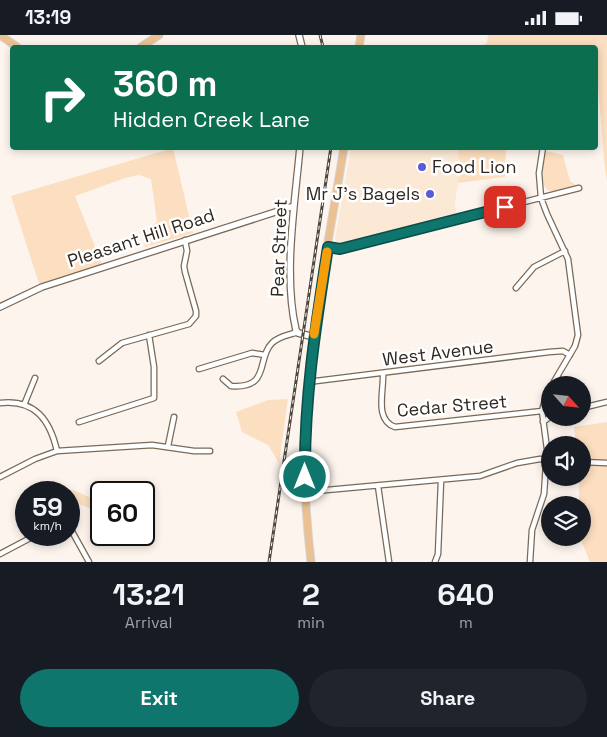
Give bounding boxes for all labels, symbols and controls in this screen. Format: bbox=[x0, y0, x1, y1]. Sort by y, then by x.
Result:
text: 13:19 bbox=[25, 5, 71, 30]
text: 360 m bbox=[113, 62, 217, 106]
icon: right bbox=[30, 65, 95, 130]
text: Hidden Creek Lane bbox=[113, 105, 310, 133]
place label: Food Lion bbox=[432, 155, 516, 178]
marker: Food Lion bbox=[416, 161, 428, 173]
place label: Mr J's Bagels bbox=[306, 182, 420, 205]
pin bbox=[484, 186, 526, 228]
marker: Mr J's Bagels bbox=[424, 188, 436, 200]
icon: arrive bbox=[491, 193, 519, 221]
street label: Pear Street bbox=[265, 199, 292, 297]
street label: Pleasant Hill Road bbox=[64, 203, 217, 272]
street label: West Avenue bbox=[381, 334, 495, 371]
north arrow bbox=[541, 376, 591, 426]
map controls bbox=[541, 376, 591, 546]
street label: Cedar Street bbox=[396, 389, 508, 422]
button: sound bbox=[541, 436, 591, 486]
position arrow bbox=[278, 450, 330, 502]
speed limit sign: 60 bbox=[90, 481, 155, 546]
text: 59 bbox=[32, 491, 63, 523]
button: layers bbox=[541, 496, 591, 546]
text: km/h bbox=[33, 518, 62, 534]
text: 13:21 bbox=[113, 575, 185, 614]
text: 2 bbox=[302, 575, 320, 614]
text: 640 bbox=[437, 575, 494, 614]
text: Arrival bbox=[125, 612, 172, 633]
text: min bbox=[297, 612, 325, 633]
text: m bbox=[459, 612, 473, 633]
button: Exit bbox=[20, 669, 299, 727]
button: Share bbox=[309, 669, 587, 727]

